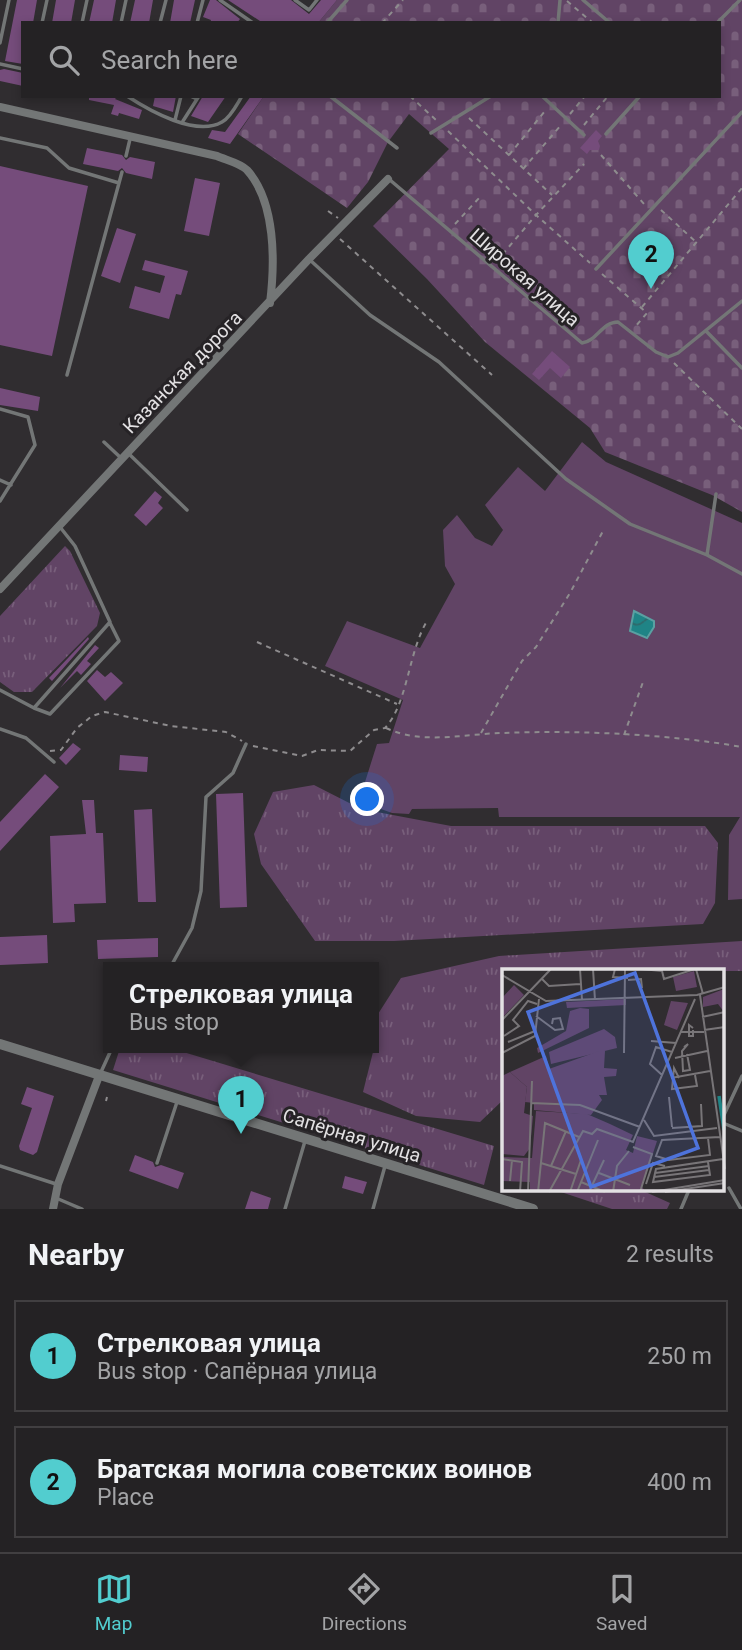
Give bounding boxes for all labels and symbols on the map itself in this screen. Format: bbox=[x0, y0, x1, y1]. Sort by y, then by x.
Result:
street label: Широкая улица bbox=[465, 223, 584, 331]
pin: 2 bbox=[628, 231, 674, 289]
street label: Казанская дорога bbox=[118, 306, 247, 438]
your location bbox=[350, 782, 384, 816]
inset map bbox=[502, 969, 724, 1192]
pin: 1 bbox=[218, 1076, 264, 1134]
street label: Сапёрная улица bbox=[280, 1104, 424, 1167]

